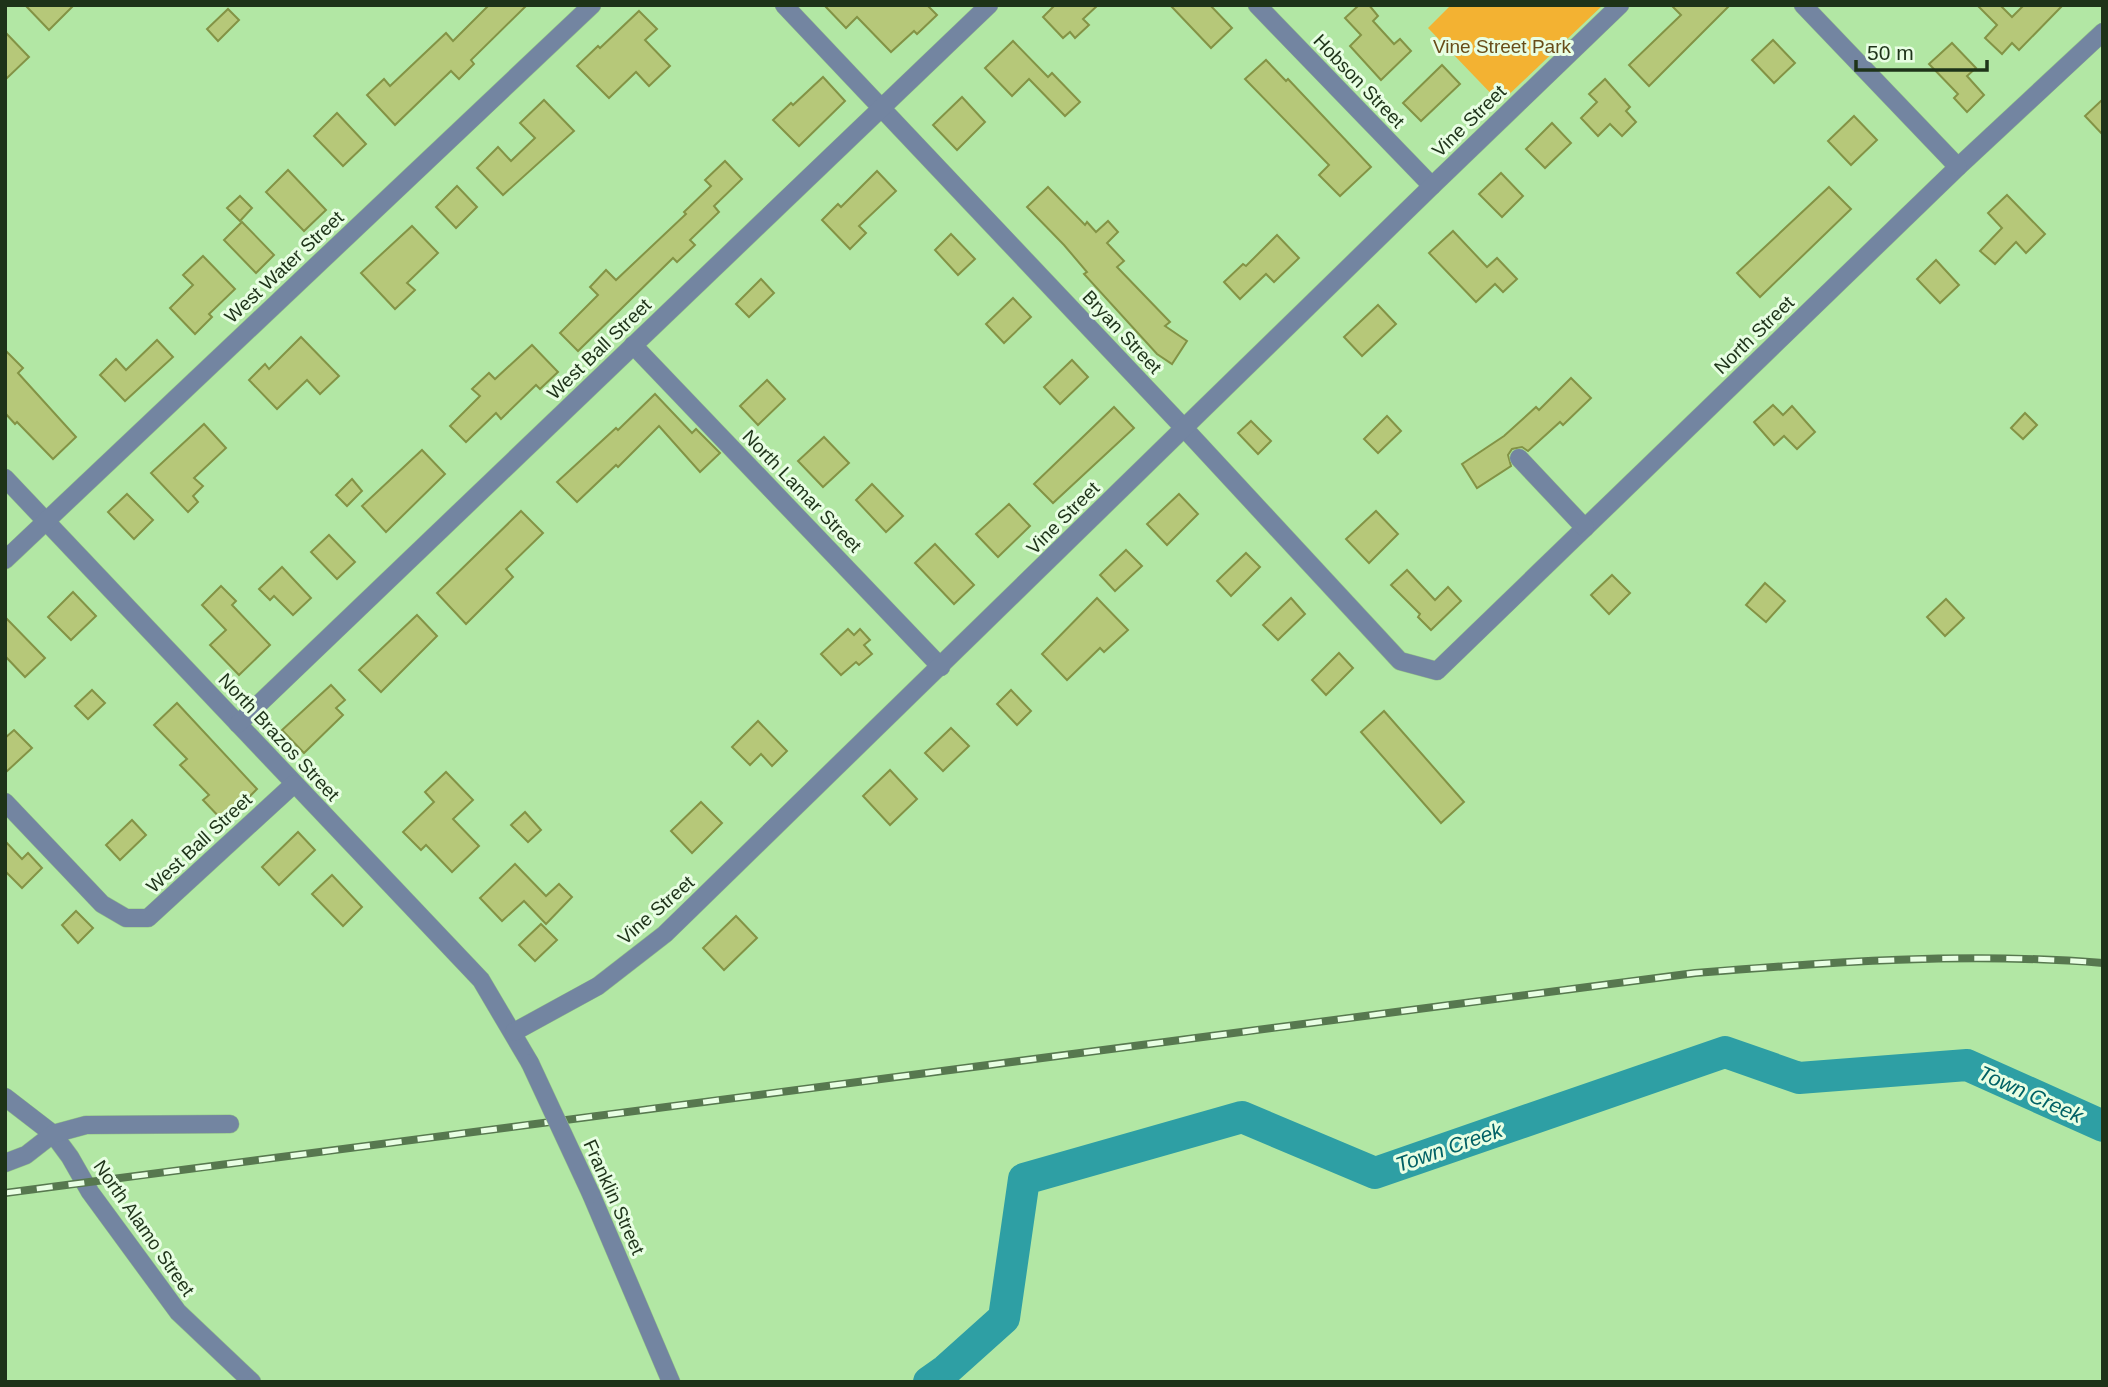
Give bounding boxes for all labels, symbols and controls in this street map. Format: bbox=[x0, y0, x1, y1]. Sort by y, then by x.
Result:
scale bar bbox=[1856, 28, 1987, 72]
street label: Hobson Street bbox=[1309, 30, 1409, 132]
park label: Vine Street Park bbox=[1433, 36, 1571, 57]
text: 50 m bbox=[1867, 41, 1914, 64]
street label: Vine Street bbox=[1428, 80, 1510, 161]
street label: West Water Street bbox=[220, 206, 348, 327]
street label: Bryan Street bbox=[1078, 286, 1166, 378]
street label: North Street bbox=[1710, 291, 1799, 378]
street label: West Ball Street bbox=[543, 294, 656, 404]
street label: North Lamar Street bbox=[738, 426, 866, 557]
street label: Vine Street bbox=[1022, 477, 1104, 559]
street label: North Brazos Street bbox=[214, 669, 344, 806]
street label: West Ball Street bbox=[142, 789, 256, 897]
street label: Vine Street bbox=[614, 871, 699, 949]
water label: Town Creek bbox=[1975, 1061, 2088, 1128]
water label: Town Creek bbox=[1393, 1118, 1507, 1176]
street label: Franklin Street bbox=[579, 1136, 649, 1258]
street label: North Alamo Street bbox=[89, 1156, 199, 1300]

